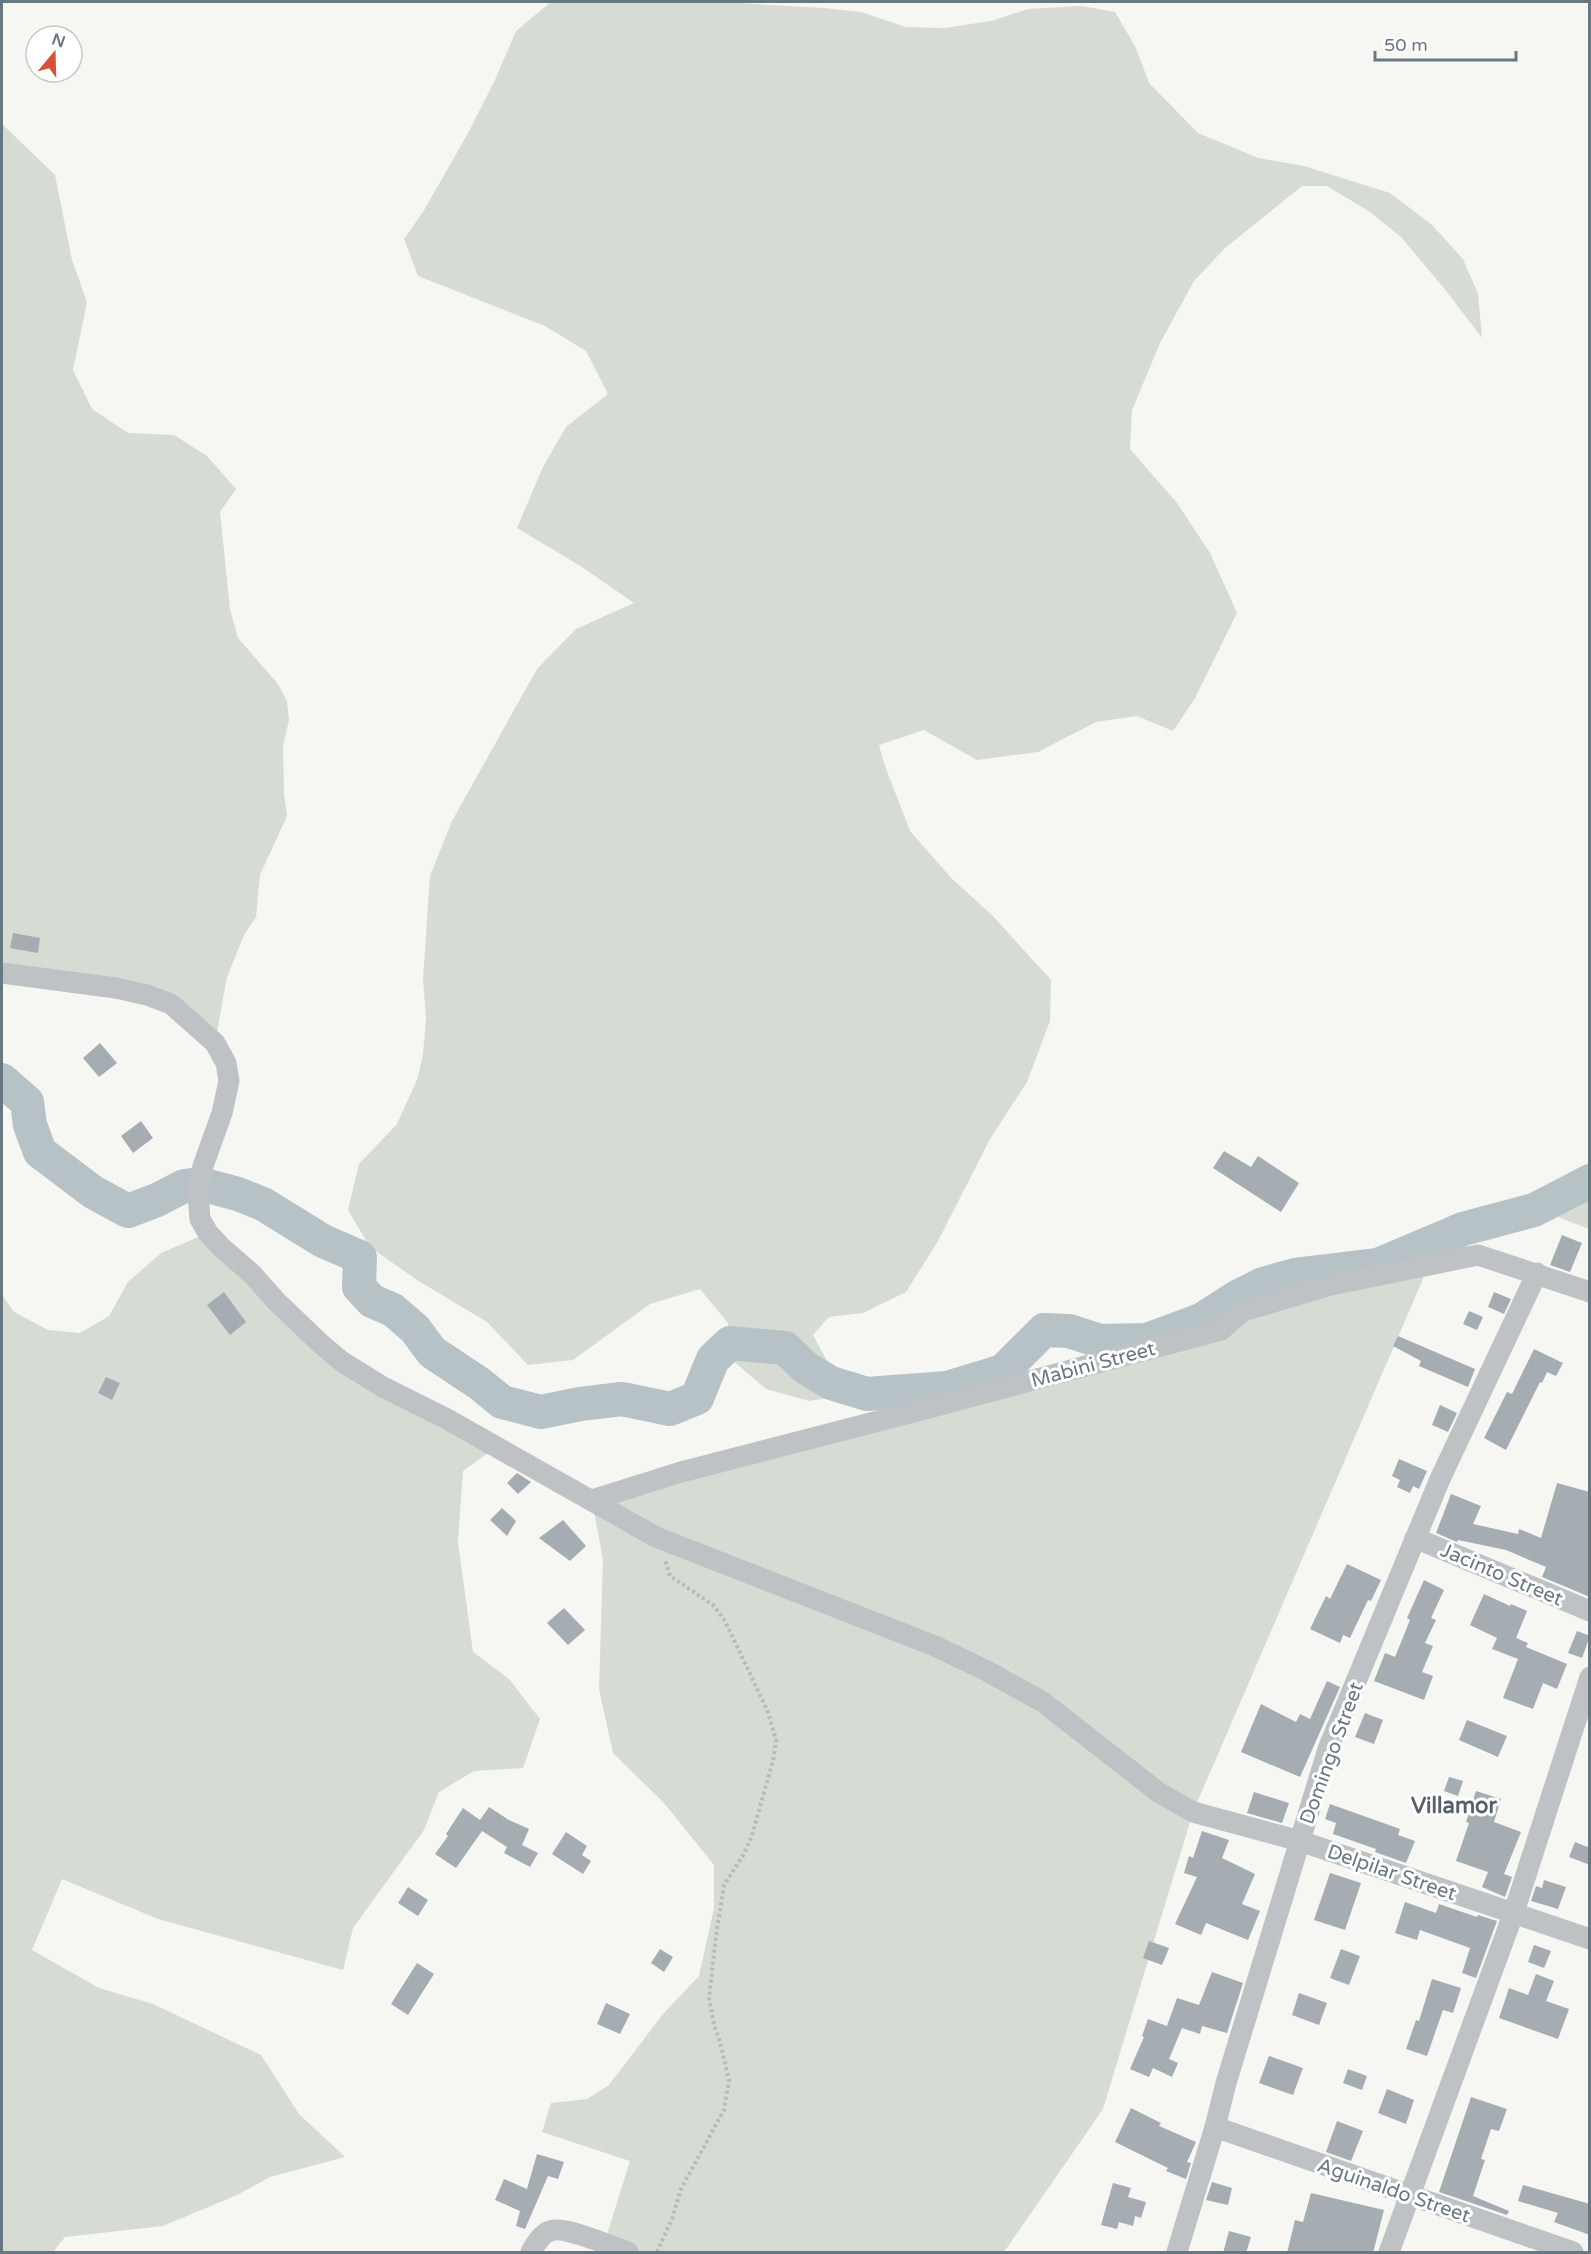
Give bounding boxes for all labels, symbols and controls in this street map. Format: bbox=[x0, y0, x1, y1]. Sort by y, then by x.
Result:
north arrow bbox=[24, 24, 84, 84]
scale bar bbox=[1375, 24, 1516, 62]
text: N bbox=[49, 29, 68, 52]
text: 50 m bbox=[1384, 34, 1428, 56]
street label: Mabini Street bbox=[1028, 1337, 1158, 1393]
street label: Jacinto Street bbox=[1437, 1538, 1567, 1612]
street label: Domingo Street bbox=[1295, 1679, 1369, 1828]
district label: Villamor bbox=[1411, 1793, 1497, 1819]
street label: Delpilar Street bbox=[1324, 1840, 1460, 1906]
street label: Aguinaldo Street bbox=[1314, 2154, 1474, 2228]

